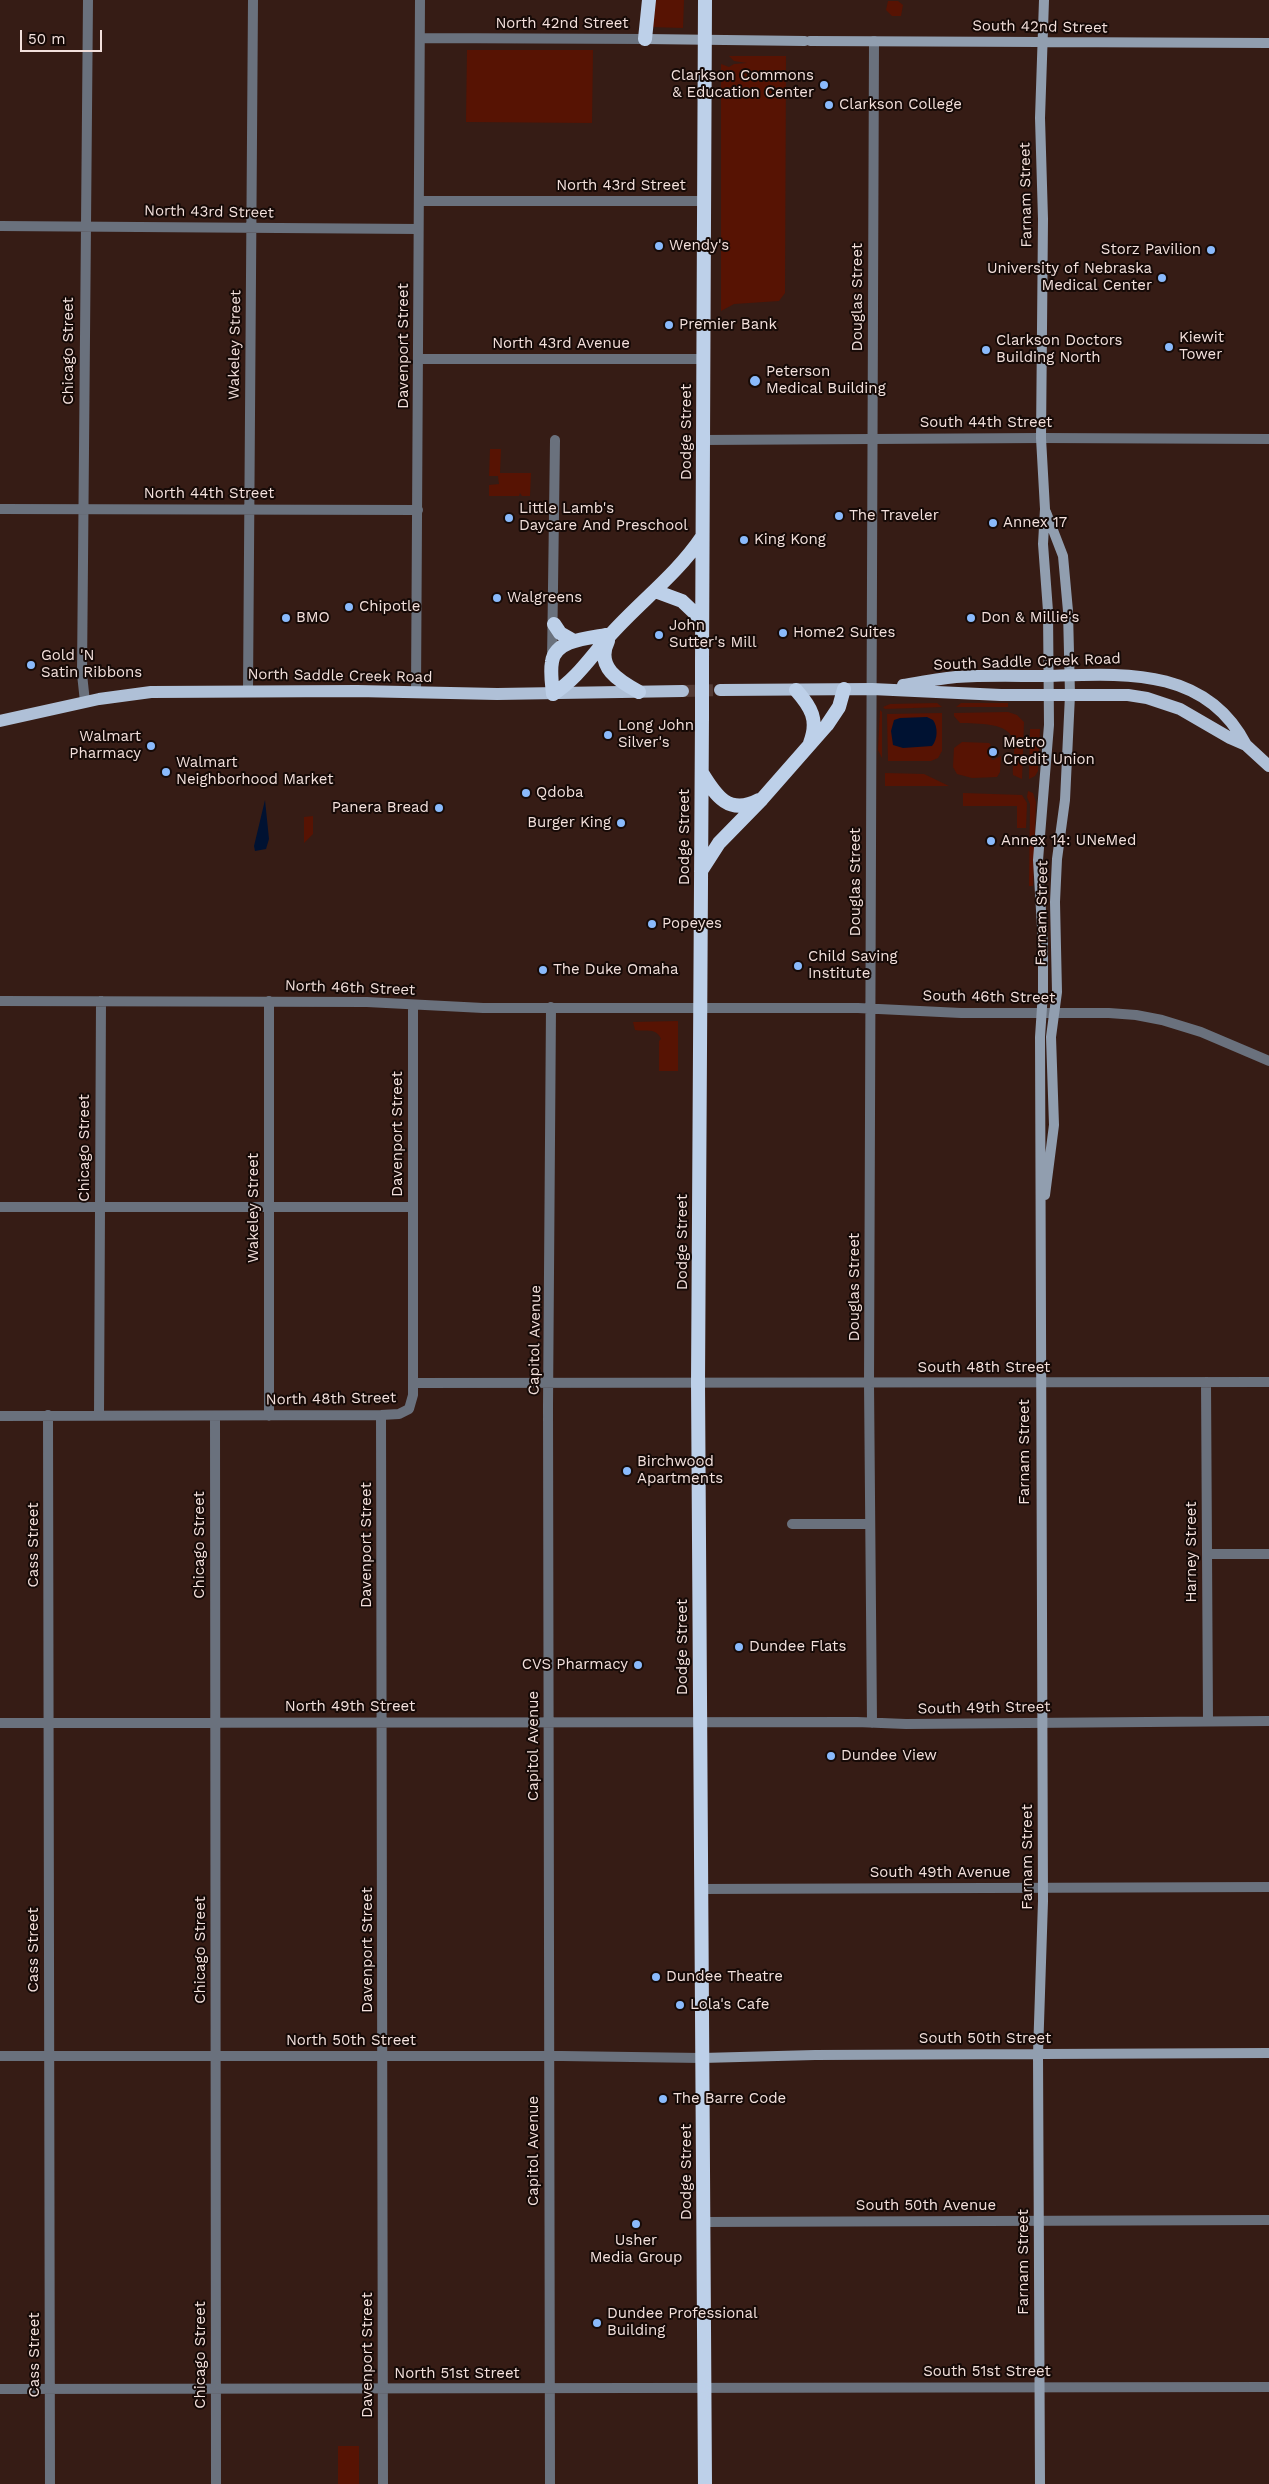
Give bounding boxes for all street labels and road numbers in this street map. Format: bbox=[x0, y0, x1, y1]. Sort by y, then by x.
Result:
street label: North 42nd Street bbox=[495, 15, 629, 33]
street label: South 42nd Street bbox=[972, 17, 1108, 37]
street label: Farnam Street bbox=[1016, 142, 1036, 248]
street label: North 43rd Street bbox=[556, 177, 686, 195]
street label: North 43rd Street bbox=[144, 202, 274, 222]
street label: Douglas Street bbox=[849, 243, 867, 351]
street label: Davenport Street bbox=[395, 283, 413, 409]
street label: Wakeley Street bbox=[225, 290, 245, 400]
street label: Chicago Street bbox=[60, 297, 78, 405]
street label: North 43rd Avenue bbox=[492, 335, 630, 353]
street label: Dodge Street bbox=[678, 384, 696, 480]
street label: South 44th Street bbox=[920, 414, 1052, 432]
street label: North 44th Street bbox=[144, 485, 274, 503]
street label: South Saddle Creek Road bbox=[933, 650, 1121, 674]
street label: North Saddle Creek Road bbox=[247, 665, 433, 687]
street label: Dodge Street bbox=[676, 789, 694, 885]
street label: Douglas Street bbox=[847, 828, 865, 936]
street label: Farnam Street bbox=[1032, 860, 1052, 966]
street label: North 46th Street bbox=[285, 977, 415, 999]
street label: South 46th Street bbox=[923, 987, 1055, 1007]
street label: Davenport Street bbox=[389, 1071, 407, 1197]
street label: Chicago Street bbox=[76, 1094, 94, 1202]
street label: Wakeley Street bbox=[245, 1153, 263, 1263]
street label: Dodge Street bbox=[674, 1194, 692, 1290]
street label: Douglas Street bbox=[846, 1233, 864, 1341]
street label: Capitol Avenue bbox=[525, 1285, 545, 1395]
street label: South 48th Street bbox=[918, 1359, 1050, 1377]
street label: North 48th Street bbox=[266, 1389, 396, 1409]
street label: Farnam Street bbox=[1016, 1399, 1034, 1505]
street label: Davenport Street bbox=[358, 1482, 376, 1608]
street label: Chicago Street bbox=[191, 1491, 209, 1599]
street label: Harney Street bbox=[1183, 1501, 1201, 1603]
street label: Cass Street bbox=[25, 1503, 43, 1587]
street label: Dodge Street bbox=[674, 1599, 692, 1695]
street label: Capitol Avenue bbox=[525, 1691, 543, 1801]
street label: North 49th Street bbox=[285, 1698, 415, 1716]
street label: South 49th Street bbox=[917, 1698, 1051, 1718]
street label: Farnam Street bbox=[1019, 1804, 1037, 1910]
street label: South 49th Avenue bbox=[870, 1864, 1010, 1882]
street label: Davenport Street bbox=[359, 1887, 377, 2013]
street label: Chicago Street bbox=[192, 1896, 210, 2004]
street label: Cass Street bbox=[25, 1908, 43, 1992]
street label: South 50th Street bbox=[919, 2030, 1051, 2048]
street label: North 50th Street bbox=[286, 2032, 416, 2050]
street label: Capitol Avenue bbox=[525, 2096, 543, 2206]
street label: Dodge Street bbox=[678, 2124, 696, 2220]
street label: South 50th Avenue bbox=[856, 2197, 996, 2215]
street label: Farnam Street bbox=[1015, 2209, 1033, 2315]
street label: Davenport Street bbox=[359, 2292, 377, 2418]
street label: Chicago Street bbox=[192, 2301, 210, 2409]
street label: Cass Street bbox=[26, 2313, 44, 2397]
street label: South 51st Street bbox=[923, 2363, 1051, 2381]
street label: North 51st Street bbox=[394, 2365, 520, 2383]

